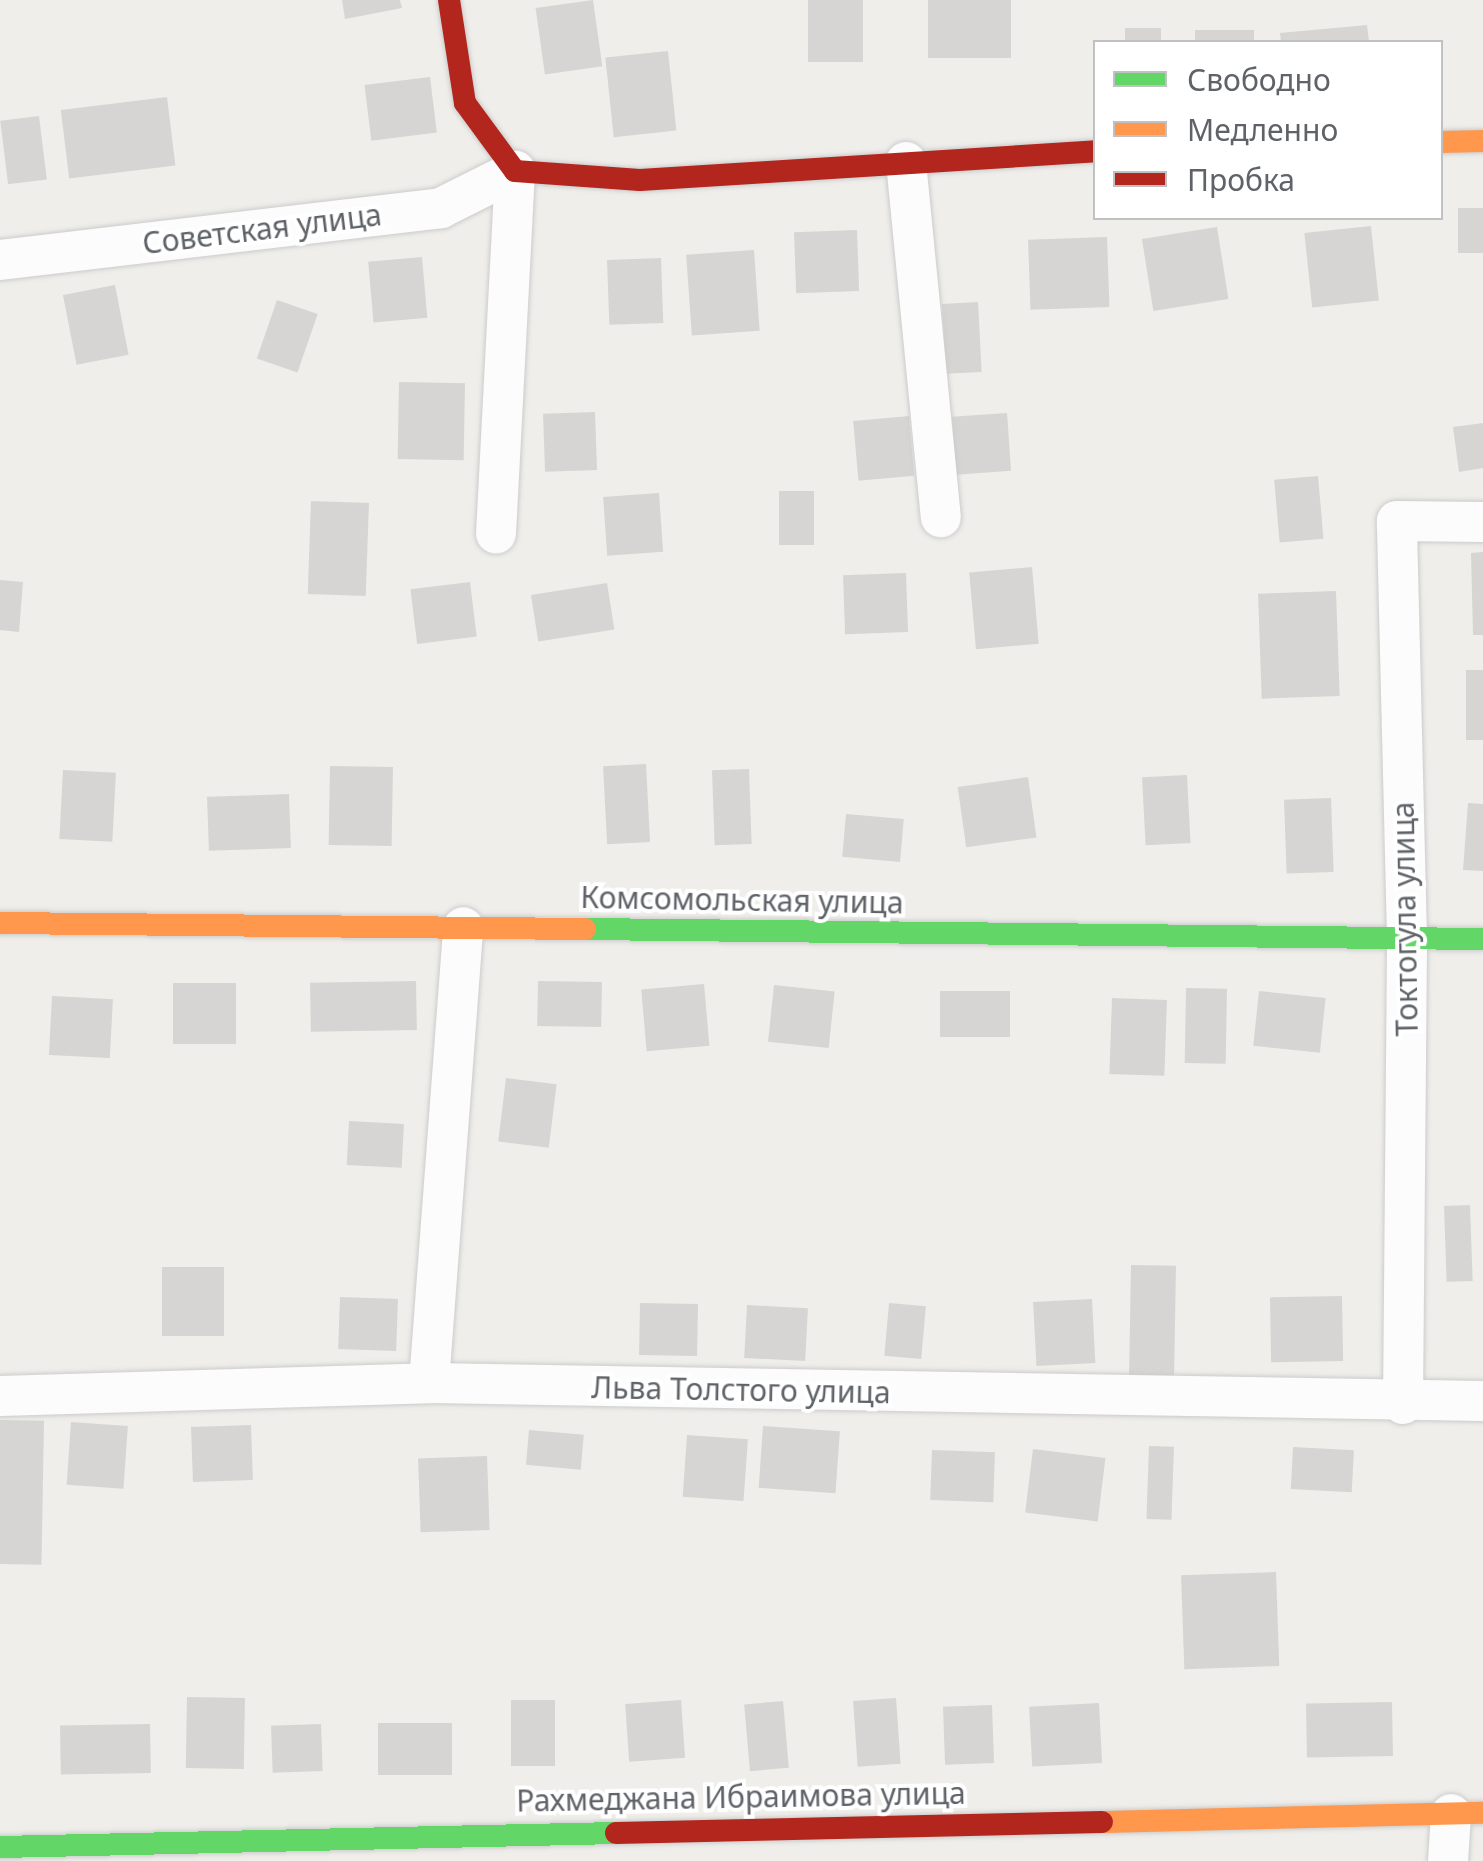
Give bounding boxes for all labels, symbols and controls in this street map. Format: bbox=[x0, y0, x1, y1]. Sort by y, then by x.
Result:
legend bbox=[1093, 40, 1443, 220]
text: Свободно bbox=[1187, 59, 1331, 100]
text: Медленно bbox=[1187, 109, 1338, 150]
text: Пробка bbox=[1187, 159, 1295, 200]
street label: Советская улица bbox=[140, 196, 384, 262]
street label: Токтогула улица bbox=[1385, 801, 1425, 1037]
street label: Комсомольская улица bbox=[580, 879, 904, 921]
street label: Льва Толстого улица bbox=[591, 1369, 891, 1411]
street label: Рахмеджана Ибраимова улица bbox=[516, 1775, 966, 1819]

